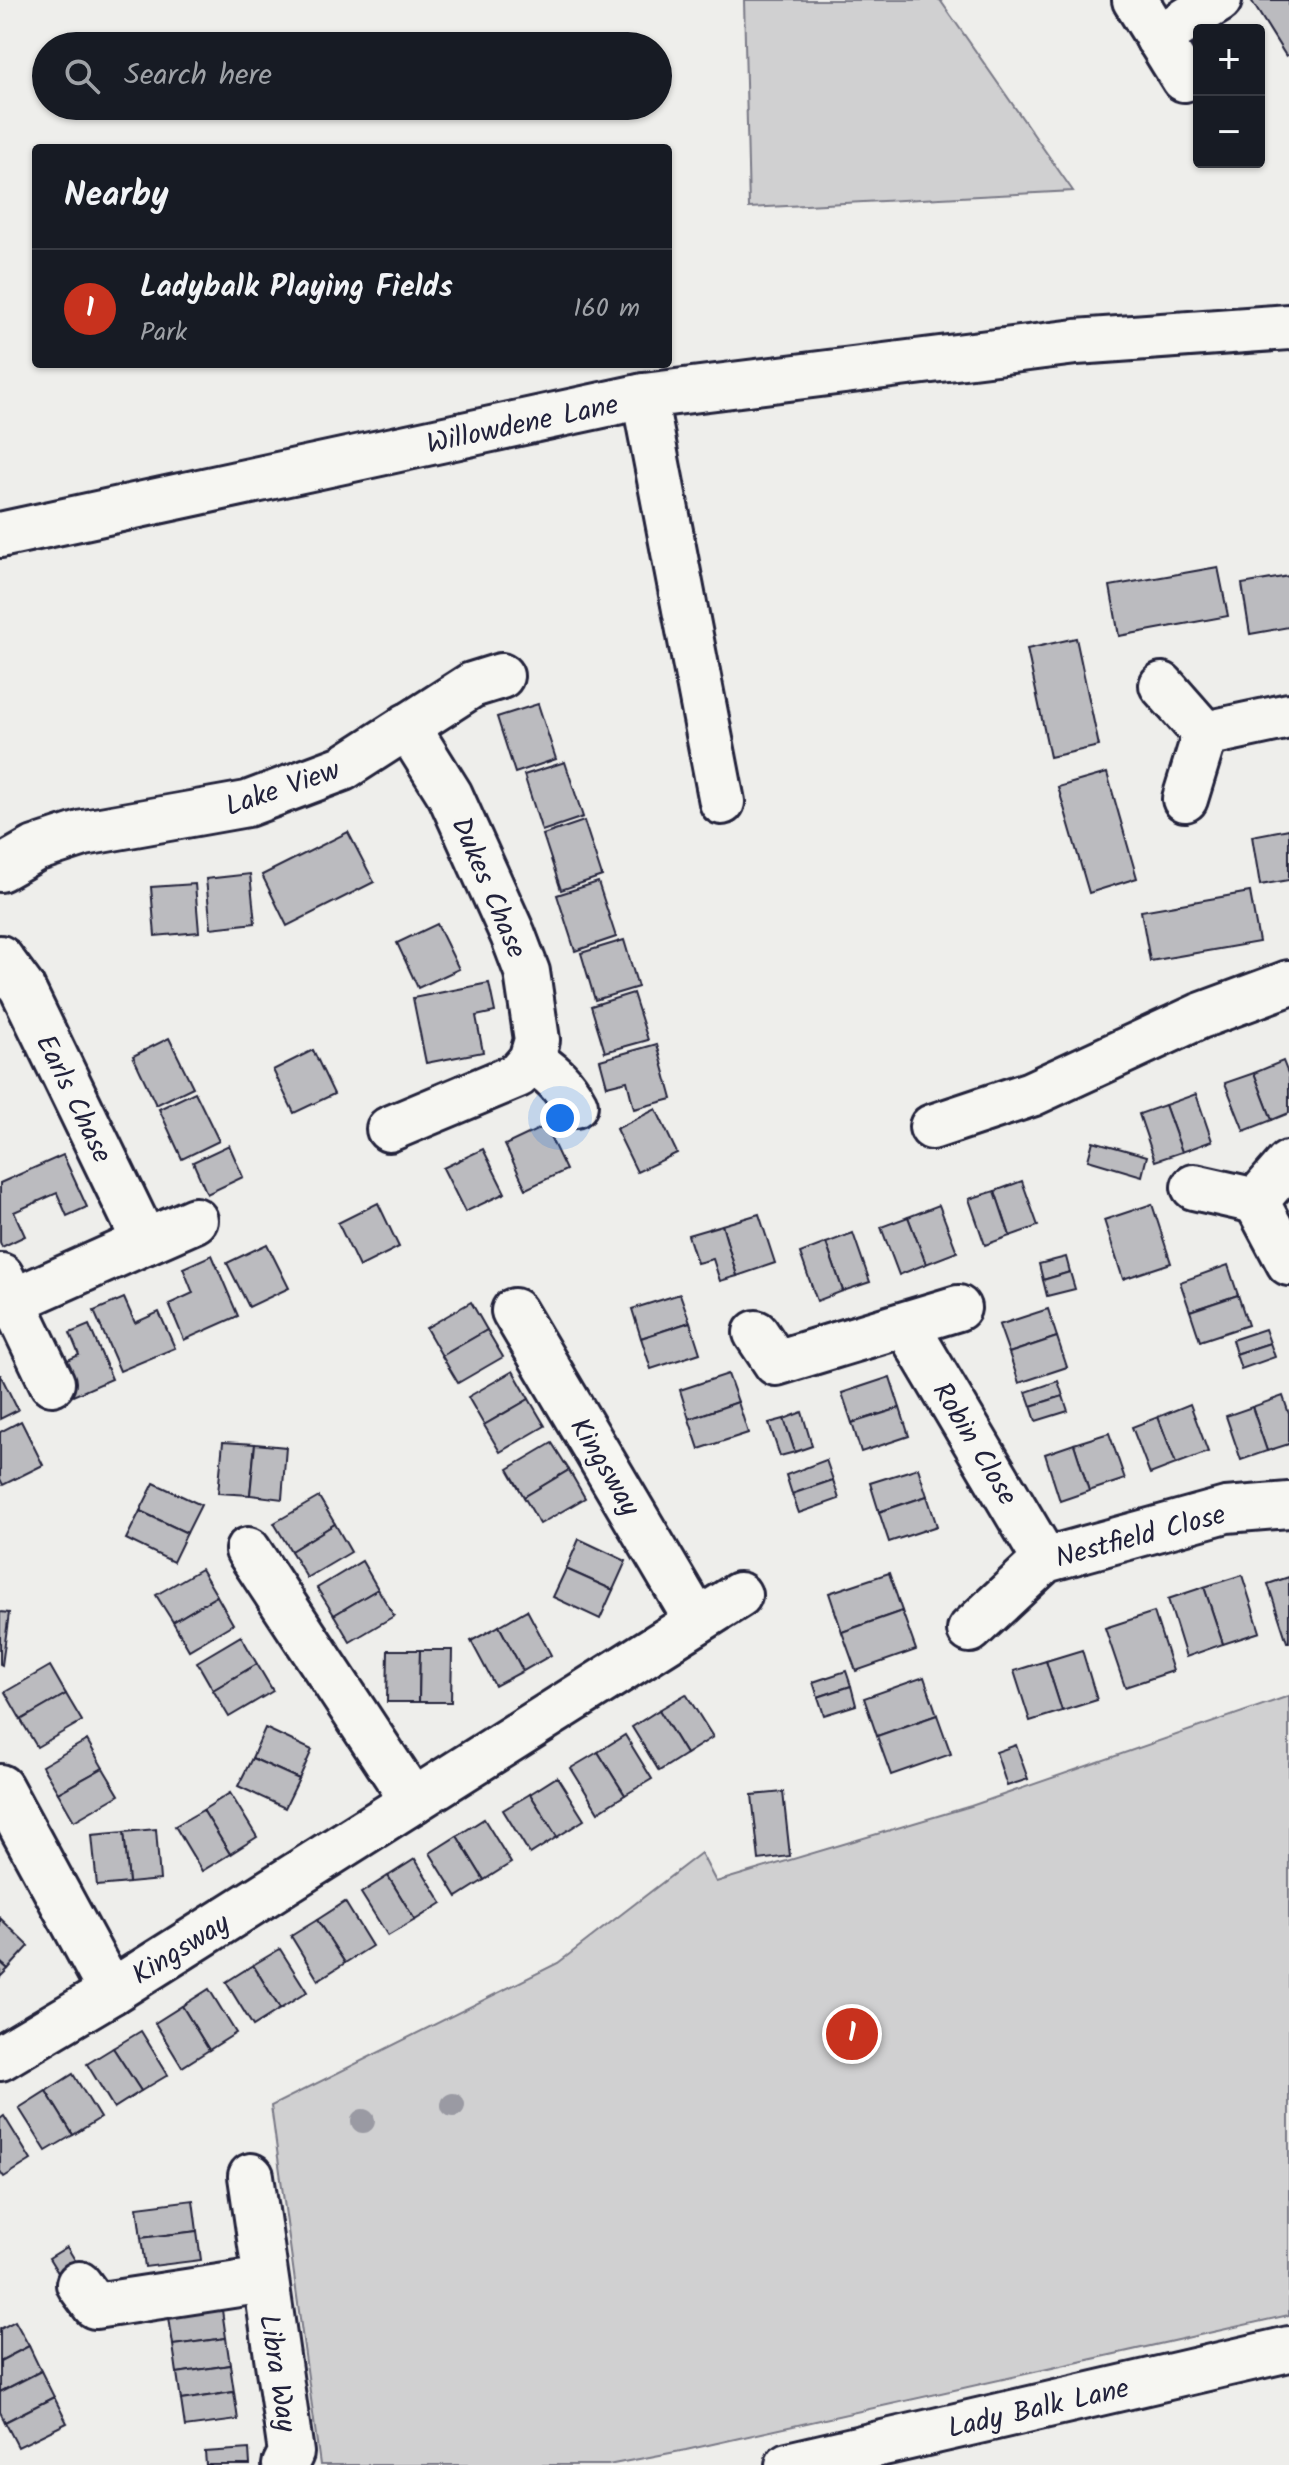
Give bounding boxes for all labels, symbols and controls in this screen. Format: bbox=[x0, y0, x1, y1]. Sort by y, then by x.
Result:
map controls bbox=[1193, 24, 1265, 168]
button: + bbox=[1193, 24, 1265, 96]
search box bbox=[32, 32, 672, 120]
text: Search here bbox=[124, 52, 272, 100]
icon: search bbox=[60, 54, 104, 98]
button: − bbox=[1193, 96, 1265, 168]
text: Nearby bbox=[64, 169, 169, 223]
text: Ladybalk Playing Fields bbox=[140, 264, 453, 312]
text: 1 bbox=[86, 288, 94, 330]
text: 160 m bbox=[573, 288, 640, 330]
text: Park bbox=[140, 312, 187, 354]
street label: Willowdene Lane bbox=[422, 383, 623, 468]
street label: Lake View bbox=[220, 749, 346, 830]
street label: Dukes Chase bbox=[438, 810, 538, 966]
street label: Earls Chase bbox=[22, 1027, 123, 1171]
your location bbox=[540, 1098, 580, 1138]
street label: Robin Close bbox=[919, 1374, 1029, 1515]
street label: Kingsway bbox=[557, 1409, 652, 1526]
street label: Nestfield Close bbox=[1050, 1493, 1231, 1582]
street label: Kingsway bbox=[123, 1902, 240, 1998]
pin: 1 bbox=[826, 2004, 878, 2064]
street label: Libra Way bbox=[245, 2311, 308, 2436]
street label: Lady Balk Lane bbox=[943, 2367, 1134, 2452]

